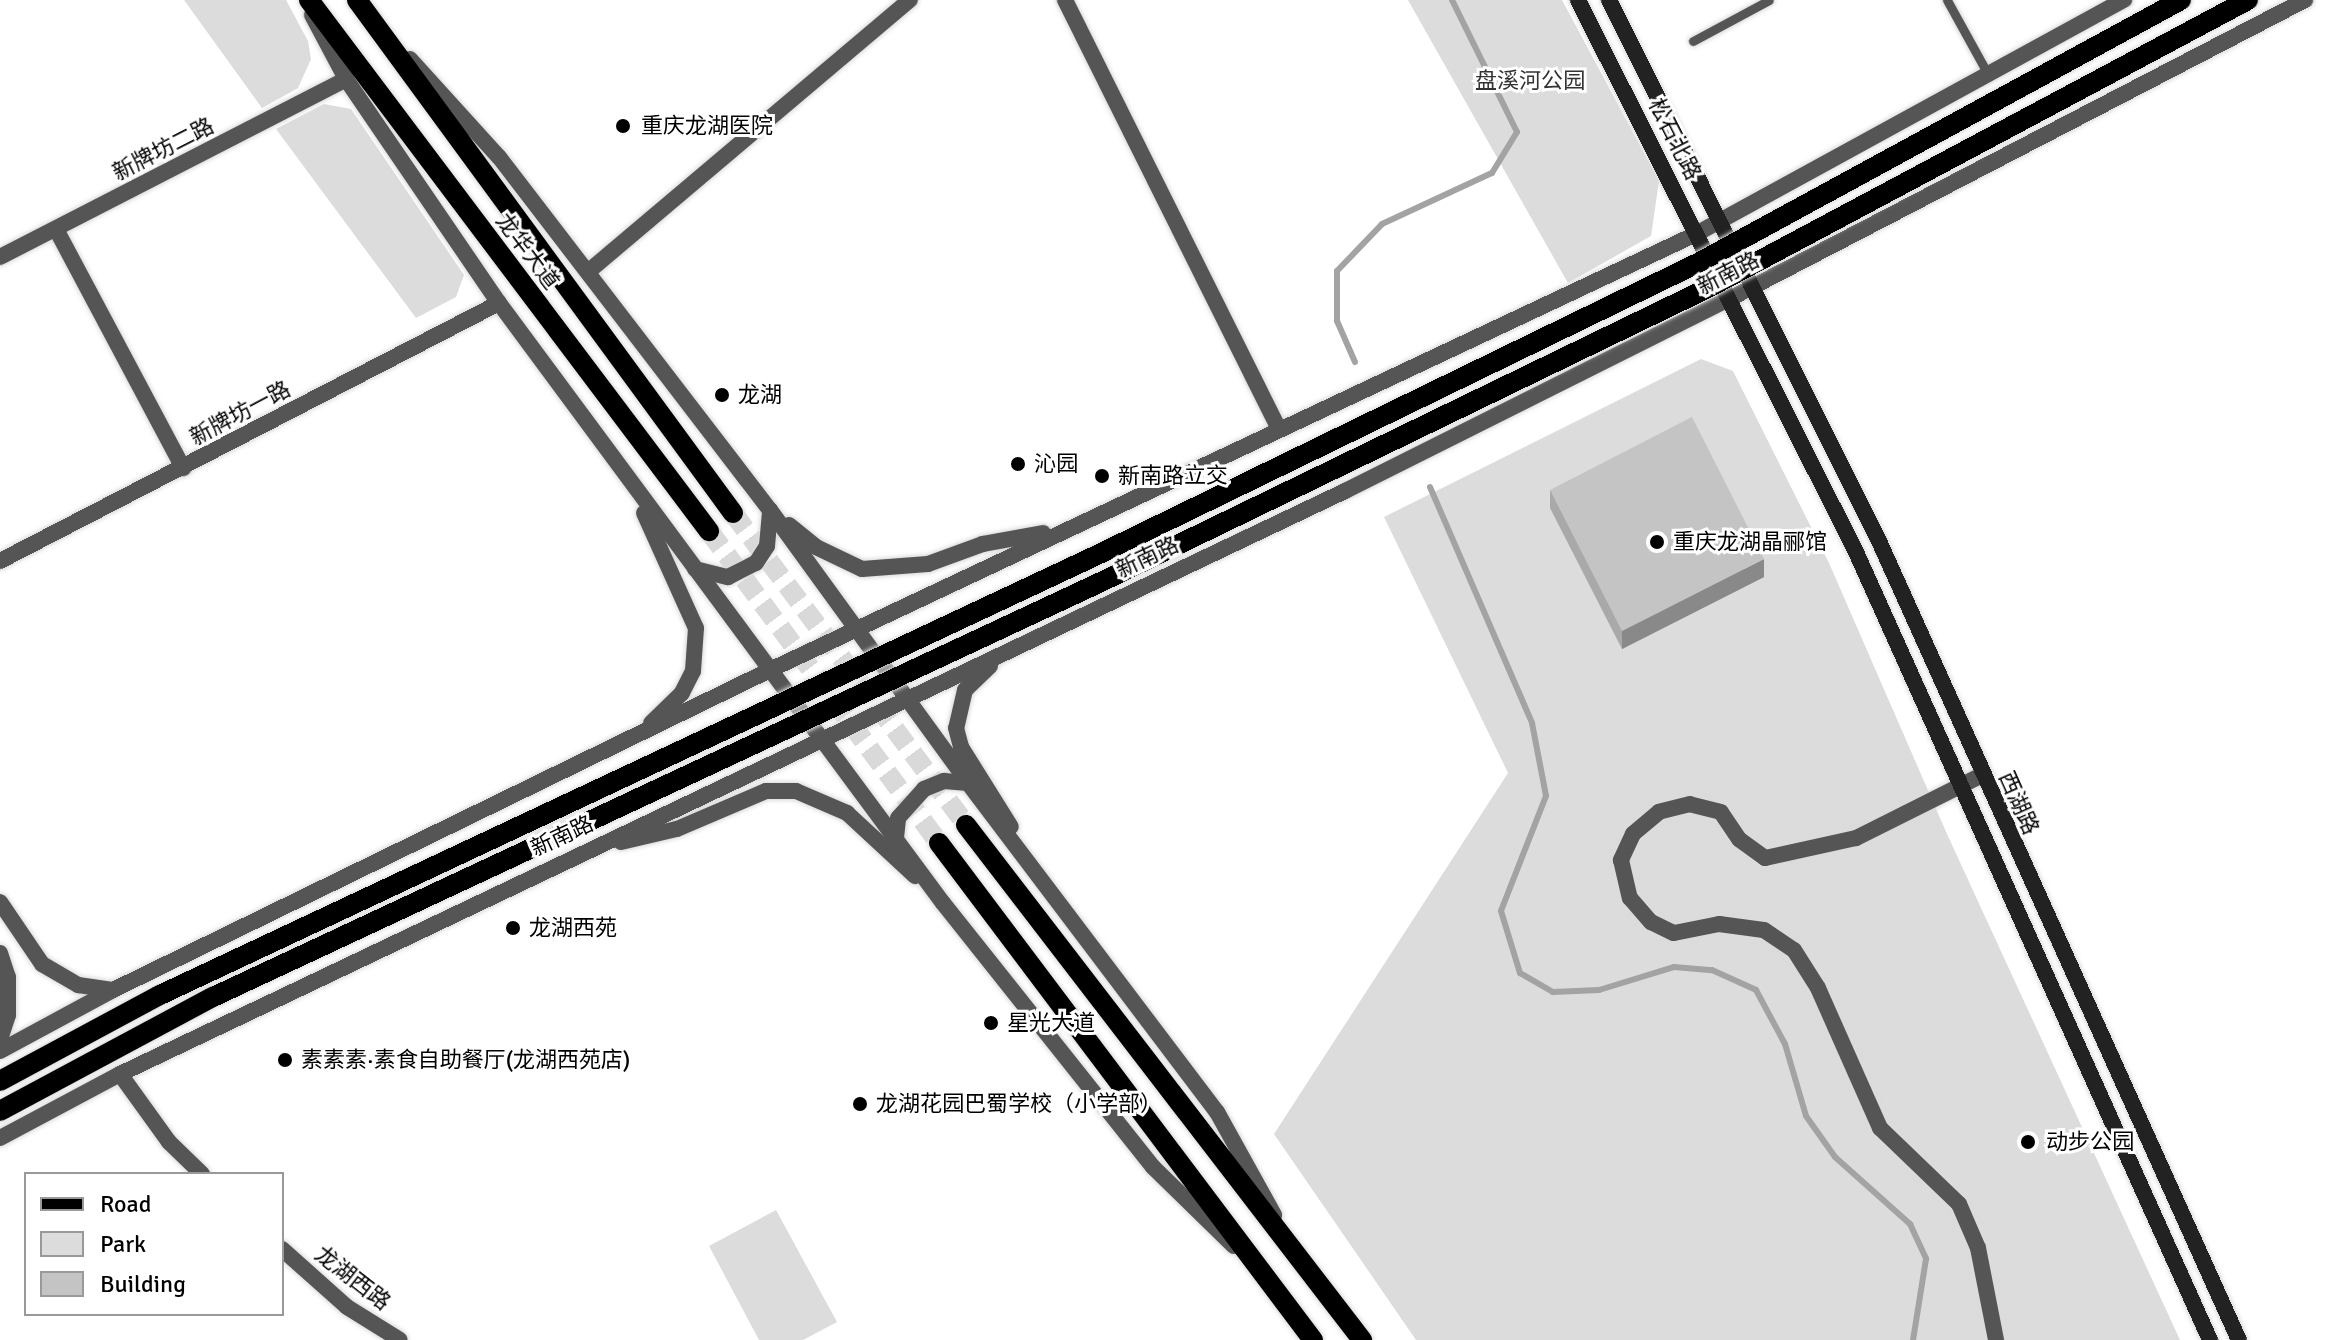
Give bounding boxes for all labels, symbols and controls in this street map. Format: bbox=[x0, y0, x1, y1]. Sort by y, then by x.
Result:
park label: 盘溪河公园 bbox=[1475, 68, 1585, 94]
street label: 松石北路 bbox=[1643, 94, 1707, 184]
street label: 新牌坊二路 bbox=[108, 112, 218, 186]
place label: 重庆龙湖医院 bbox=[641, 113, 773, 139]
marker: 重庆龙湖医院 bbox=[612, 115, 634, 137]
street label: 龙华大道 bbox=[491, 208, 565, 294]
street label: 新南路 bbox=[1693, 246, 1763, 300]
street label: 新牌坊一路 bbox=[185, 376, 295, 450]
place label: 龙湖 bbox=[738, 382, 782, 408]
marker: 龙湖 bbox=[713, 386, 731, 404]
place label: 沁园 bbox=[1034, 451, 1078, 477]
marker: 沁园 bbox=[1009, 455, 1027, 473]
place label: 新南路立交 bbox=[1118, 463, 1228, 489]
marker: 新南路立交 bbox=[1093, 467, 1111, 485]
place label: 重庆龙湖晶郦馆 bbox=[1673, 529, 1827, 555]
street label: 新南路 bbox=[1112, 531, 1182, 583]
marker: 重庆龙湖晶郦馆 bbox=[1648, 533, 1666, 551]
street label: 西湖路 bbox=[1994, 767, 2044, 839]
street label: 新南路 bbox=[527, 810, 597, 862]
place label: 龙湖西苑 bbox=[529, 915, 617, 941]
marker: 龙湖西苑 bbox=[504, 919, 522, 937]
place label: 星光大道 bbox=[1007, 1010, 1095, 1036]
marker: 星光大道 bbox=[982, 1014, 1000, 1032]
place label: 素素素·素食自助餐厅(龙湖西苑店) bbox=[301, 1047, 630, 1073]
marker: 素素素·素食自助餐厅(龙湖西苑店) bbox=[276, 1051, 294, 1069]
place label: 龙湖花园巴蜀学校（小学部） bbox=[876, 1091, 1162, 1117]
marker: 龙湖花园巴蜀学校（小学部） bbox=[851, 1095, 869, 1113]
place label: 动步公园 bbox=[2046, 1129, 2134, 1155]
marker: 动步公园 bbox=[2017, 1131, 2039, 1153]
legend bbox=[24, 1172, 284, 1316]
text: Road bbox=[100, 1189, 151, 1219]
text: Park bbox=[100, 1229, 146, 1259]
street label: 龙湖西路 bbox=[310, 1241, 396, 1315]
text: Building bbox=[100, 1269, 186, 1299]

